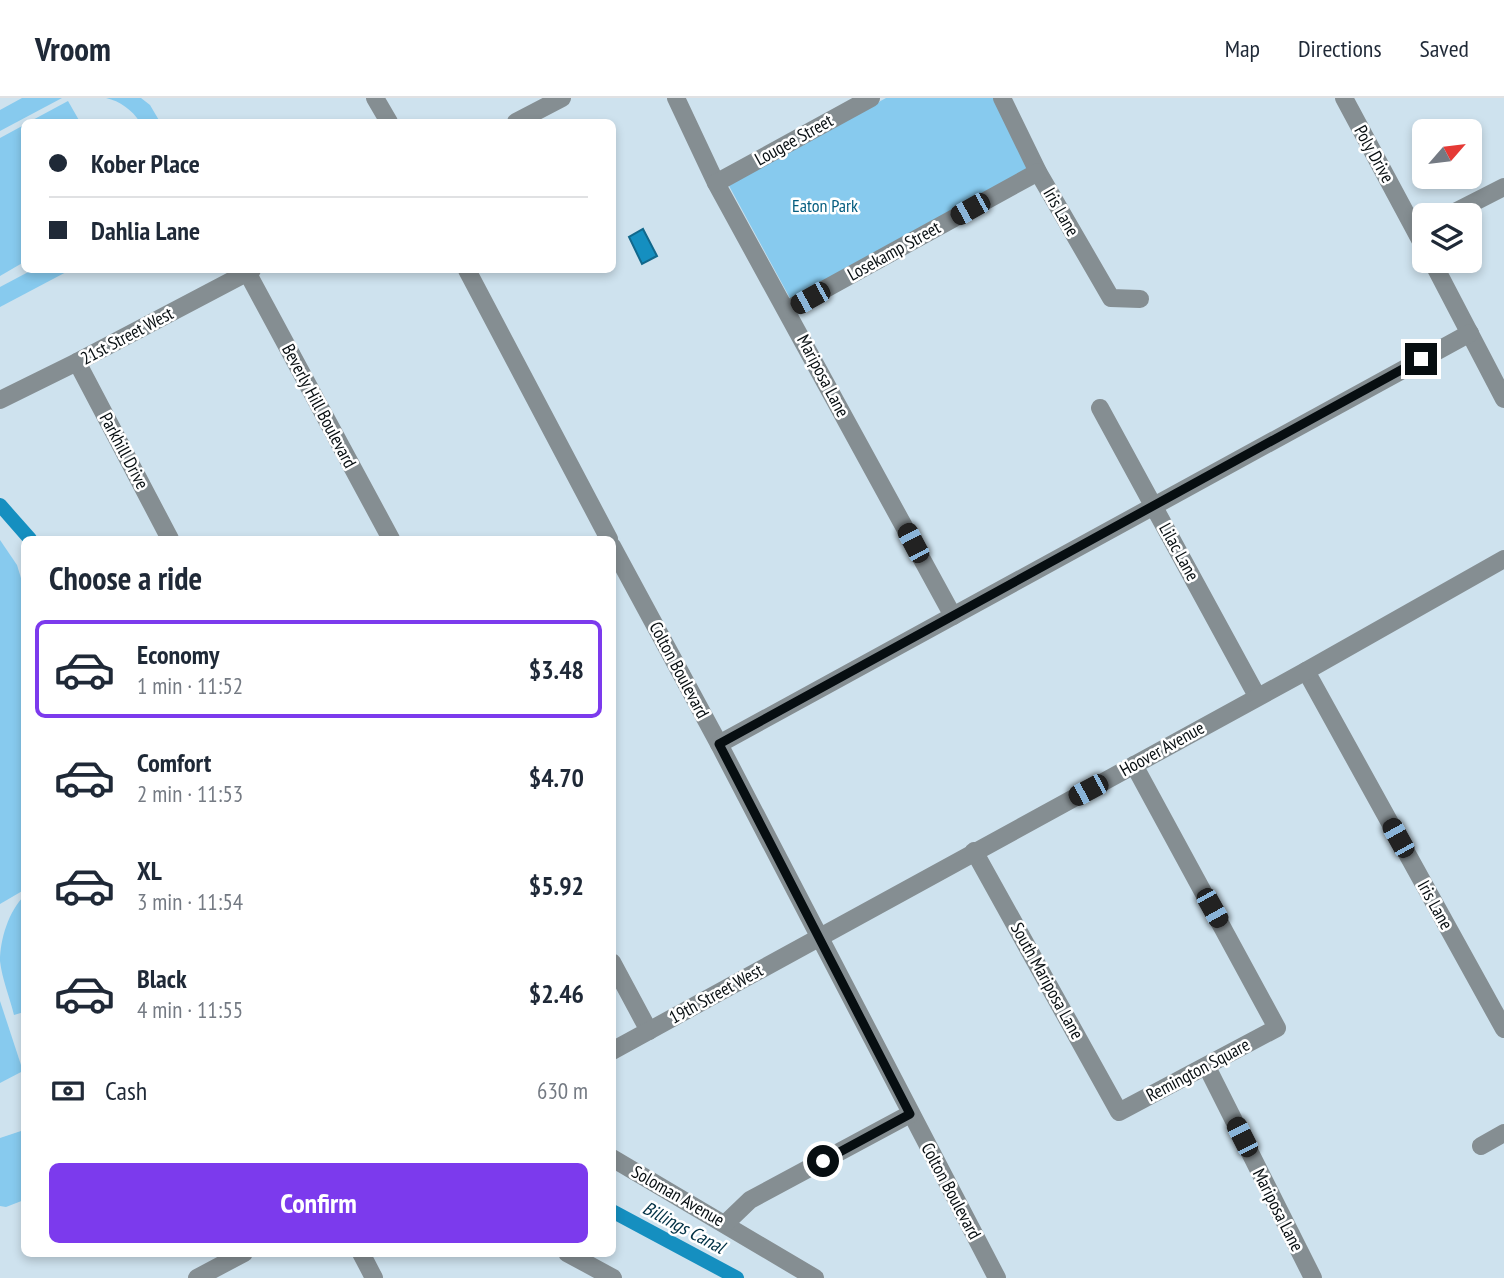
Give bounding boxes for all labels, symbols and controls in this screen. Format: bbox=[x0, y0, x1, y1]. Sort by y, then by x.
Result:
text: Vroom bbox=[35, 27, 111, 70]
text: Map bbox=[1225, 33, 1260, 64]
text: Directions bbox=[1298, 33, 1382, 64]
text: Saved bbox=[1420, 33, 1469, 64]
street label: Lougee Street bbox=[751, 109, 837, 170]
north arrow bbox=[1412, 119, 1482, 189]
map controls bbox=[1412, 119, 1482, 273]
street label: Poly Drive bbox=[1349, 121, 1400, 187]
text: Kober Place bbox=[91, 147, 200, 180]
street label: Iris Lane bbox=[1038, 183, 1085, 240]
car bbox=[947, 190, 994, 228]
park label: Eaton Park bbox=[792, 194, 858, 217]
button: layers bbox=[1412, 203, 1482, 273]
text: Dahlia Lane bbox=[91, 214, 200, 247]
street label: Losekamp Street bbox=[843, 216, 944, 286]
car bbox=[787, 279, 834, 317]
street label: 21st Street West bbox=[76, 301, 177, 370]
street label: Mariposa Lane bbox=[792, 331, 855, 421]
street label: Beverly Hill Boulevard bbox=[277, 340, 362, 472]
route end bbox=[1405, 343, 1437, 375]
street label: Parkhill Drive bbox=[95, 409, 154, 493]
street label: Lilac Lane bbox=[1154, 519, 1205, 585]
car bbox=[894, 520, 933, 566]
text: Choose a ride bbox=[49, 557, 202, 599]
street label: Colton Boulevard bbox=[644, 617, 715, 722]
icon: car bbox=[53, 638, 116, 701]
text: Economy bbox=[137, 638, 219, 671]
text: $3.48 bbox=[529, 653, 584, 686]
text: 1 min · 11:52 bbox=[137, 671, 243, 700]
street label: Hoover Avenue bbox=[1115, 716, 1208, 781]
icon: car bbox=[53, 746, 116, 809]
text: Comfort bbox=[137, 746, 211, 779]
text: $4.70 bbox=[529, 761, 584, 794]
car bbox=[1065, 771, 1112, 809]
text: 2 min · 11:53 bbox=[137, 779, 243, 808]
car bbox=[1379, 815, 1418, 861]
icon: car bbox=[53, 854, 116, 917]
text: XL bbox=[137, 854, 162, 887]
text: $5.92 bbox=[529, 869, 584, 902]
street label: Iris Lane bbox=[1413, 876, 1458, 933]
car bbox=[1193, 885, 1232, 931]
text: 3 min · 11:54 bbox=[137, 887, 243, 916]
street label: South Mariposa Lane bbox=[1006, 918, 1089, 1043]
street label: 19th Street West bbox=[665, 958, 767, 1029]
icon: car bbox=[53, 962, 116, 1025]
text: Black bbox=[137, 962, 187, 995]
text: $2.46 bbox=[529, 977, 584, 1010]
text: 4 min · 11:55 bbox=[137, 995, 243, 1024]
street label: Remington Square bbox=[1142, 1033, 1253, 1106]
icon: cash bbox=[49, 1072, 87, 1110]
text: Cash bbox=[105, 1074, 147, 1107]
text: 630 m bbox=[537, 1076, 588, 1105]
car bbox=[1224, 1114, 1261, 1160]
street label: Colton Boulevard bbox=[916, 1138, 987, 1243]
route start bbox=[807, 1145, 839, 1177]
street label: Soloman Avenue bbox=[628, 1160, 729, 1231]
button: Confirm bbox=[49, 1163, 588, 1243]
street label: Mariposa Lane bbox=[1248, 1164, 1309, 1255]
water label: Billings Canal bbox=[639, 1195, 731, 1259]

